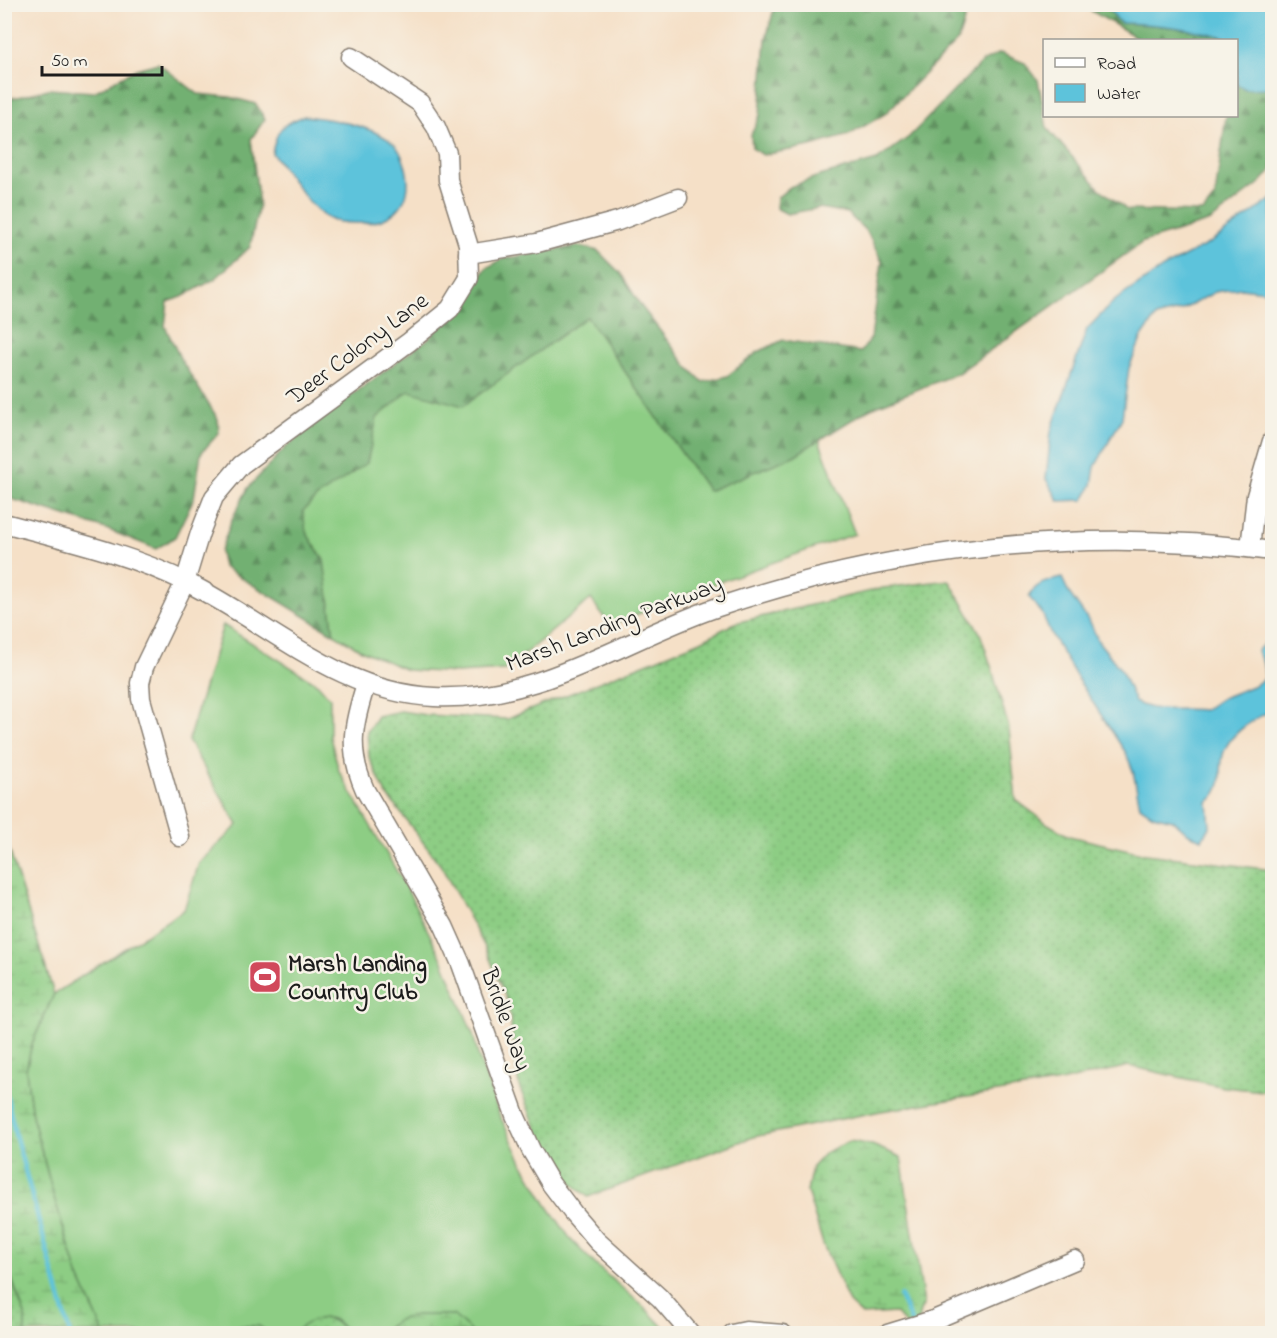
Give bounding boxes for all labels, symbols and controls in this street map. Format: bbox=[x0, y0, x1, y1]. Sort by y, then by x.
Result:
scale bar bbox=[42, 39, 162, 77]
legend bbox=[1043, 39, 1238, 117]
text: 50 m bbox=[51, 49, 88, 75]
text: Road bbox=[1097, 52, 1136, 78]
text: Water bbox=[1097, 82, 1141, 108]
street label: Deer Colony Lane bbox=[279, 285, 438, 416]
street label: Marsh Landing Parkway bbox=[501, 568, 729, 684]
place label: Marsh Landing Country Club bbox=[288, 948, 427, 1012]
sports icon: Marsh Landing Country Club bbox=[247, 959, 283, 995]
street label: Bridle Way bbox=[469, 963, 539, 1077]

